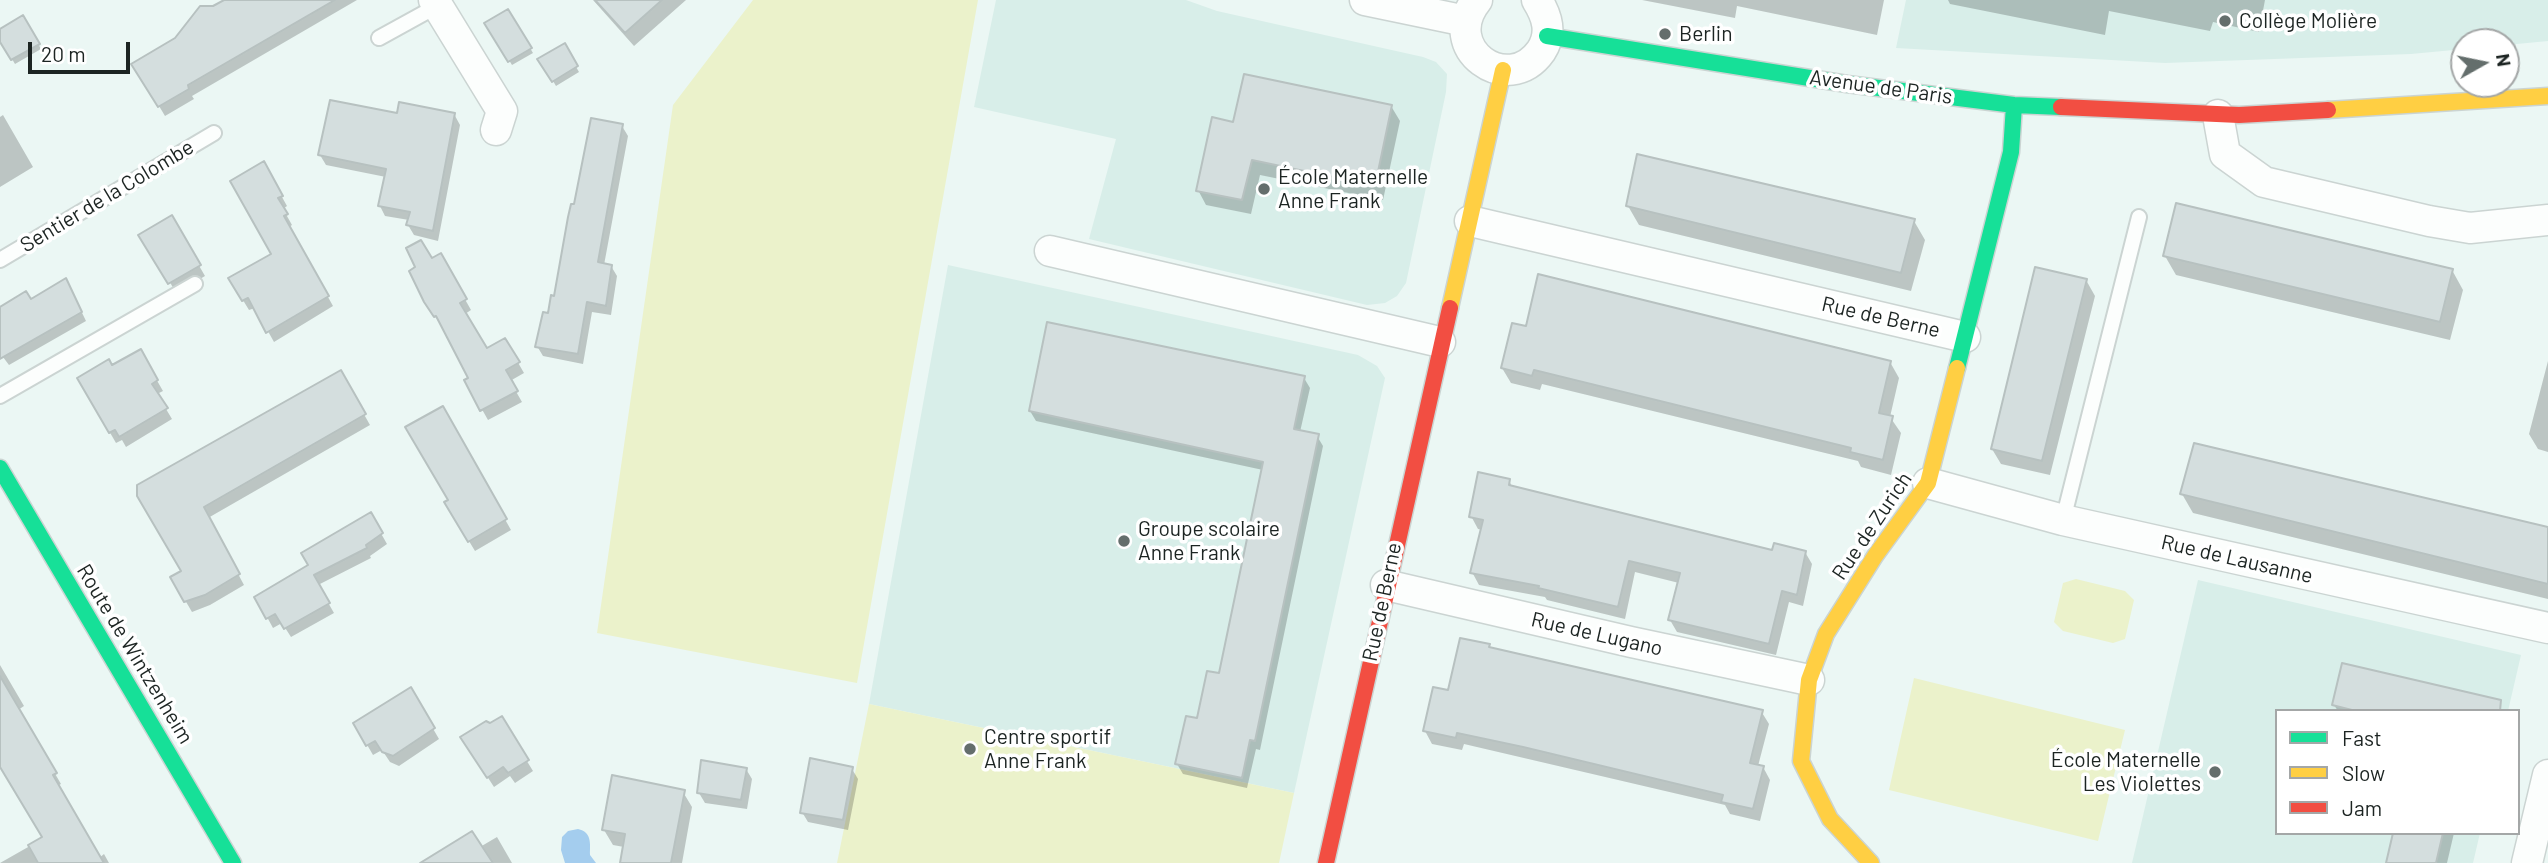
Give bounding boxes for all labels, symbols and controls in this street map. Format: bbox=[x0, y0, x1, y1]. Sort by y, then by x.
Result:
place label: Collège Molière bbox=[2239, 8, 2377, 34]
marker: Collège Molière bbox=[2217, 13, 2233, 29]
place label: Berlin bbox=[1679, 21, 1733, 47]
marker: Berlin bbox=[1657, 26, 1673, 42]
scale bar bbox=[32, 28, 133, 72]
north arrow bbox=[2450, 28, 2520, 98]
text: 20 m bbox=[41, 41, 86, 66]
text: N bbox=[2492, 52, 2517, 68]
street label: Avenue de Paris bbox=[1808, 65, 1954, 109]
street label: Sentier de la Colombe bbox=[16, 134, 198, 258]
place label: École Maternelle Anne Frank bbox=[1278, 164, 1428, 214]
marker: École Maternelle Anne Frank bbox=[1256, 181, 1272, 197]
street label: Rue de Berne bbox=[1819, 291, 1943, 343]
street label: Rue de Zurich bbox=[1827, 467, 1917, 585]
place label: Groupe scolaire Anne Frank bbox=[1138, 516, 1280, 566]
street label: Rue de Lausanne bbox=[2159, 529, 2315, 589]
marker: Groupe scolaire Anne Frank bbox=[1116, 533, 1132, 549]
street label: Rue de Berne bbox=[1357, 540, 1407, 664]
street label: Route de Wintzenheim bbox=[71, 560, 199, 748]
street label: Rue de Lugano bbox=[1529, 607, 1665, 661]
legend bbox=[2275, 709, 2520, 835]
place label: Centre sportif Anne Frank bbox=[984, 724, 1111, 774]
text: Fast bbox=[2342, 725, 2382, 750]
marker: Centre sportif Anne Frank bbox=[962, 741, 978, 757]
place label: École Maternelle Les Violettes bbox=[2051, 747, 2201, 797]
text: Slow bbox=[2342, 760, 2385, 785]
marker: École Maternelle Les Violettes bbox=[2207, 764, 2223, 780]
text: Jam bbox=[2342, 795, 2382, 820]

